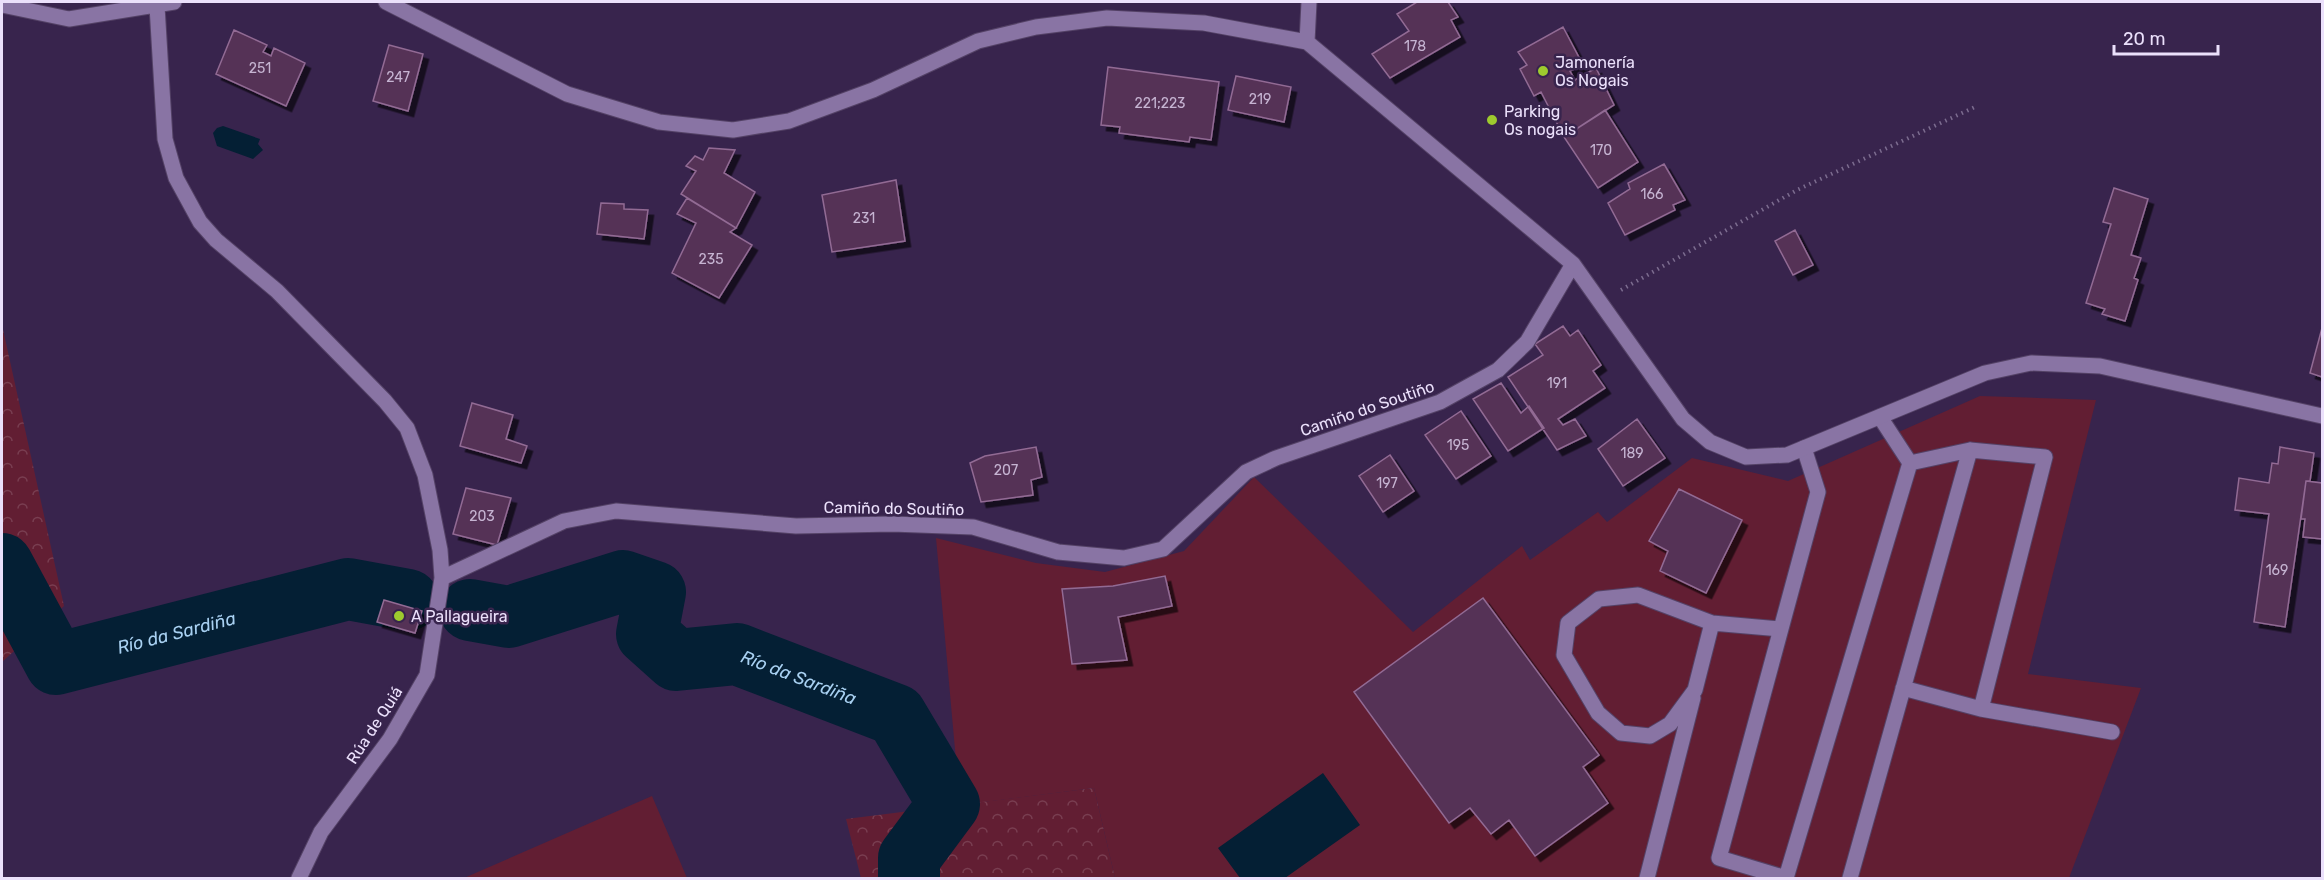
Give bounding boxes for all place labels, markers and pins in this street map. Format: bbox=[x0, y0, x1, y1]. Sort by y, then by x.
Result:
place label: Jamonería Os Nogais bbox=[1555, 53, 1635, 90]
marker: Jamonería Os Nogais bbox=[1536, 64, 1550, 78]
place label: Parking Os nogais bbox=[1504, 102, 1576, 139]
marker: Parking Os nogais bbox=[1485, 113, 1499, 127]
place label: A Pallagueira bbox=[411, 607, 508, 626]
marker: A Pallagueira bbox=[392, 609, 406, 623]

